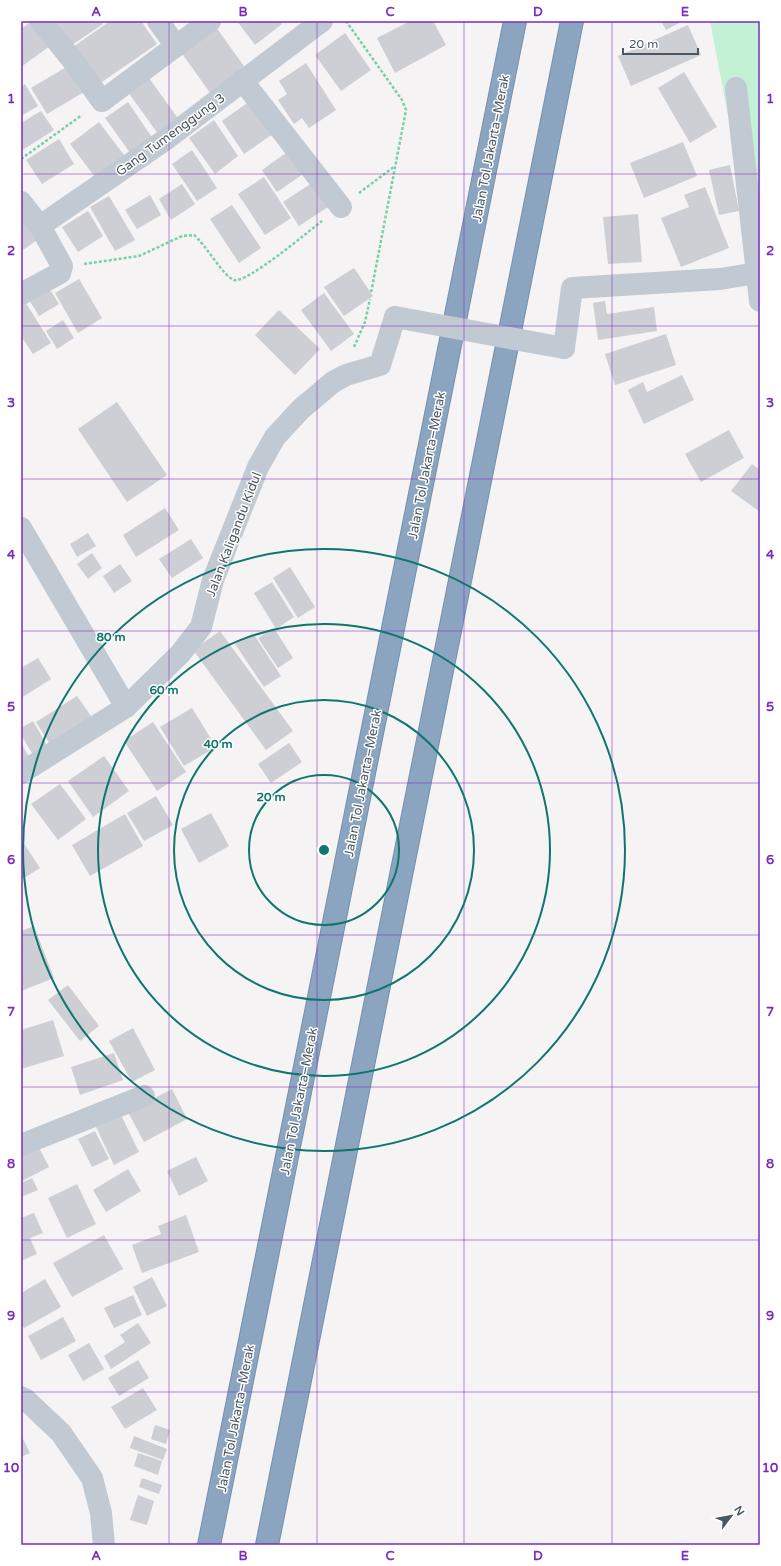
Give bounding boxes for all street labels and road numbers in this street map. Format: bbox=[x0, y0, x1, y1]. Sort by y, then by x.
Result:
street label: Jalan Tol Jakarta–Merak bbox=[469, 73, 513, 223]
street label: Gang Tumenggung 3 bbox=[113, 90, 228, 180]
street label: Jalan Tol Jakarta–Merak bbox=[405, 390, 449, 540]
street label: Jalan Kaligandu Kidul bbox=[203, 470, 265, 599]
street label: Jalan Tol Jakarta–Merak bbox=[341, 708, 385, 858]
street label: Jalan Tol Jakarta–Merak bbox=[277, 1026, 321, 1176]
street label: Jalan Tol Jakarta–Merak bbox=[214, 1343, 258, 1493]

